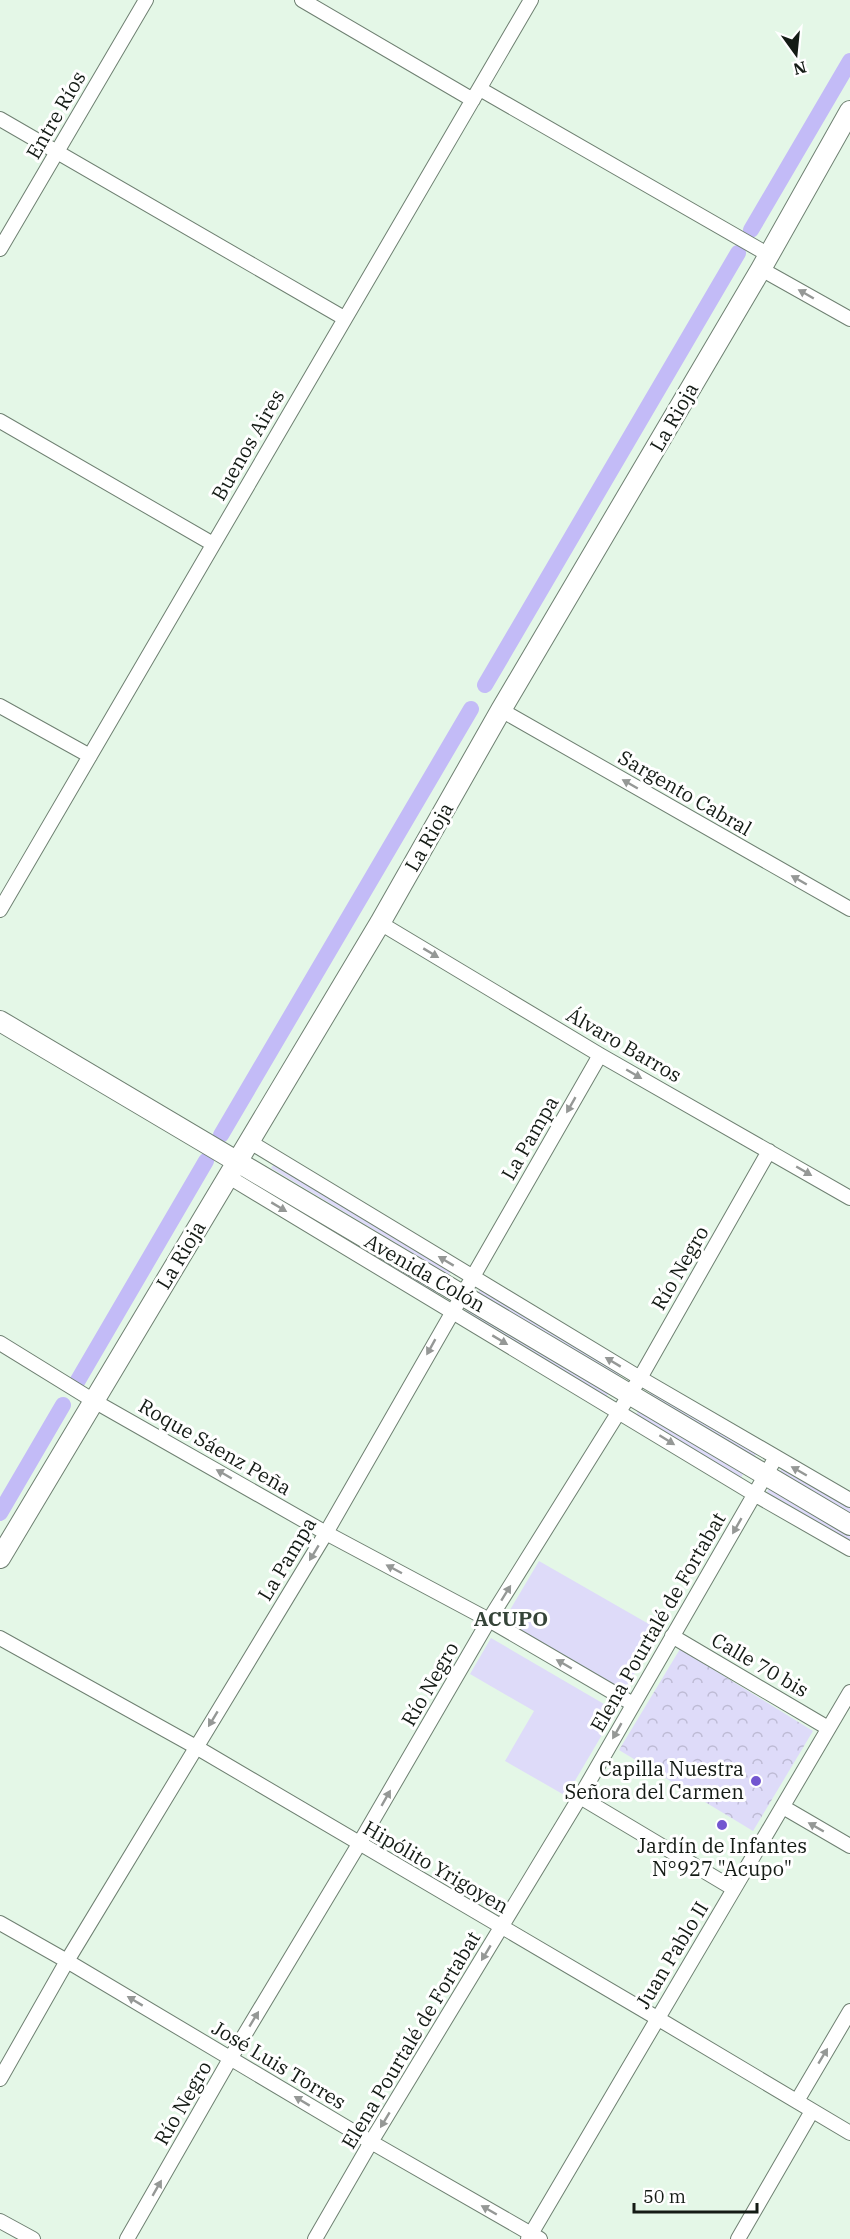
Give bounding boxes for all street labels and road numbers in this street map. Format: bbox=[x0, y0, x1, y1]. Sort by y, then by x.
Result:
street label: Entre Ríos bbox=[19, 66, 92, 164]
street label: La Rioja bbox=[643, 377, 704, 456]
street label: Buenos Aires bbox=[205, 384, 290, 505]
street label: Sargento Cabral bbox=[614, 743, 757, 842]
street label: La Rioja bbox=[398, 797, 459, 876]
street label: Álvaro Barros bbox=[562, 1001, 687, 1088]
street label: La Pampa bbox=[495, 1091, 565, 1185]
street label: La Rioja bbox=[150, 1215, 212, 1294]
street label: Río Negro bbox=[645, 1221, 714, 1315]
street label: Avenida Colón bbox=[360, 1227, 491, 1318]
street label: Roque Sáenz Peña bbox=[134, 1392, 296, 1501]
street label: Elena Pourtalé de Fortabat bbox=[584, 1507, 732, 1736]
street label: La Pampa bbox=[251, 1512, 322, 1606]
street label: Calle 70 bis bbox=[707, 1626, 814, 1703]
street label: Río Negro bbox=[395, 1637, 464, 1731]
street label: Hipólito Yrigoyen bbox=[359, 1814, 514, 1919]
street label: Juan Pablo II bbox=[629, 1896, 714, 2013]
street label: Elena Pourtalé de Fortabat bbox=[335, 1926, 486, 2154]
street label: José Luis Torres bbox=[207, 2014, 351, 2115]
street label: Río Negro bbox=[148, 2056, 217, 2150]

